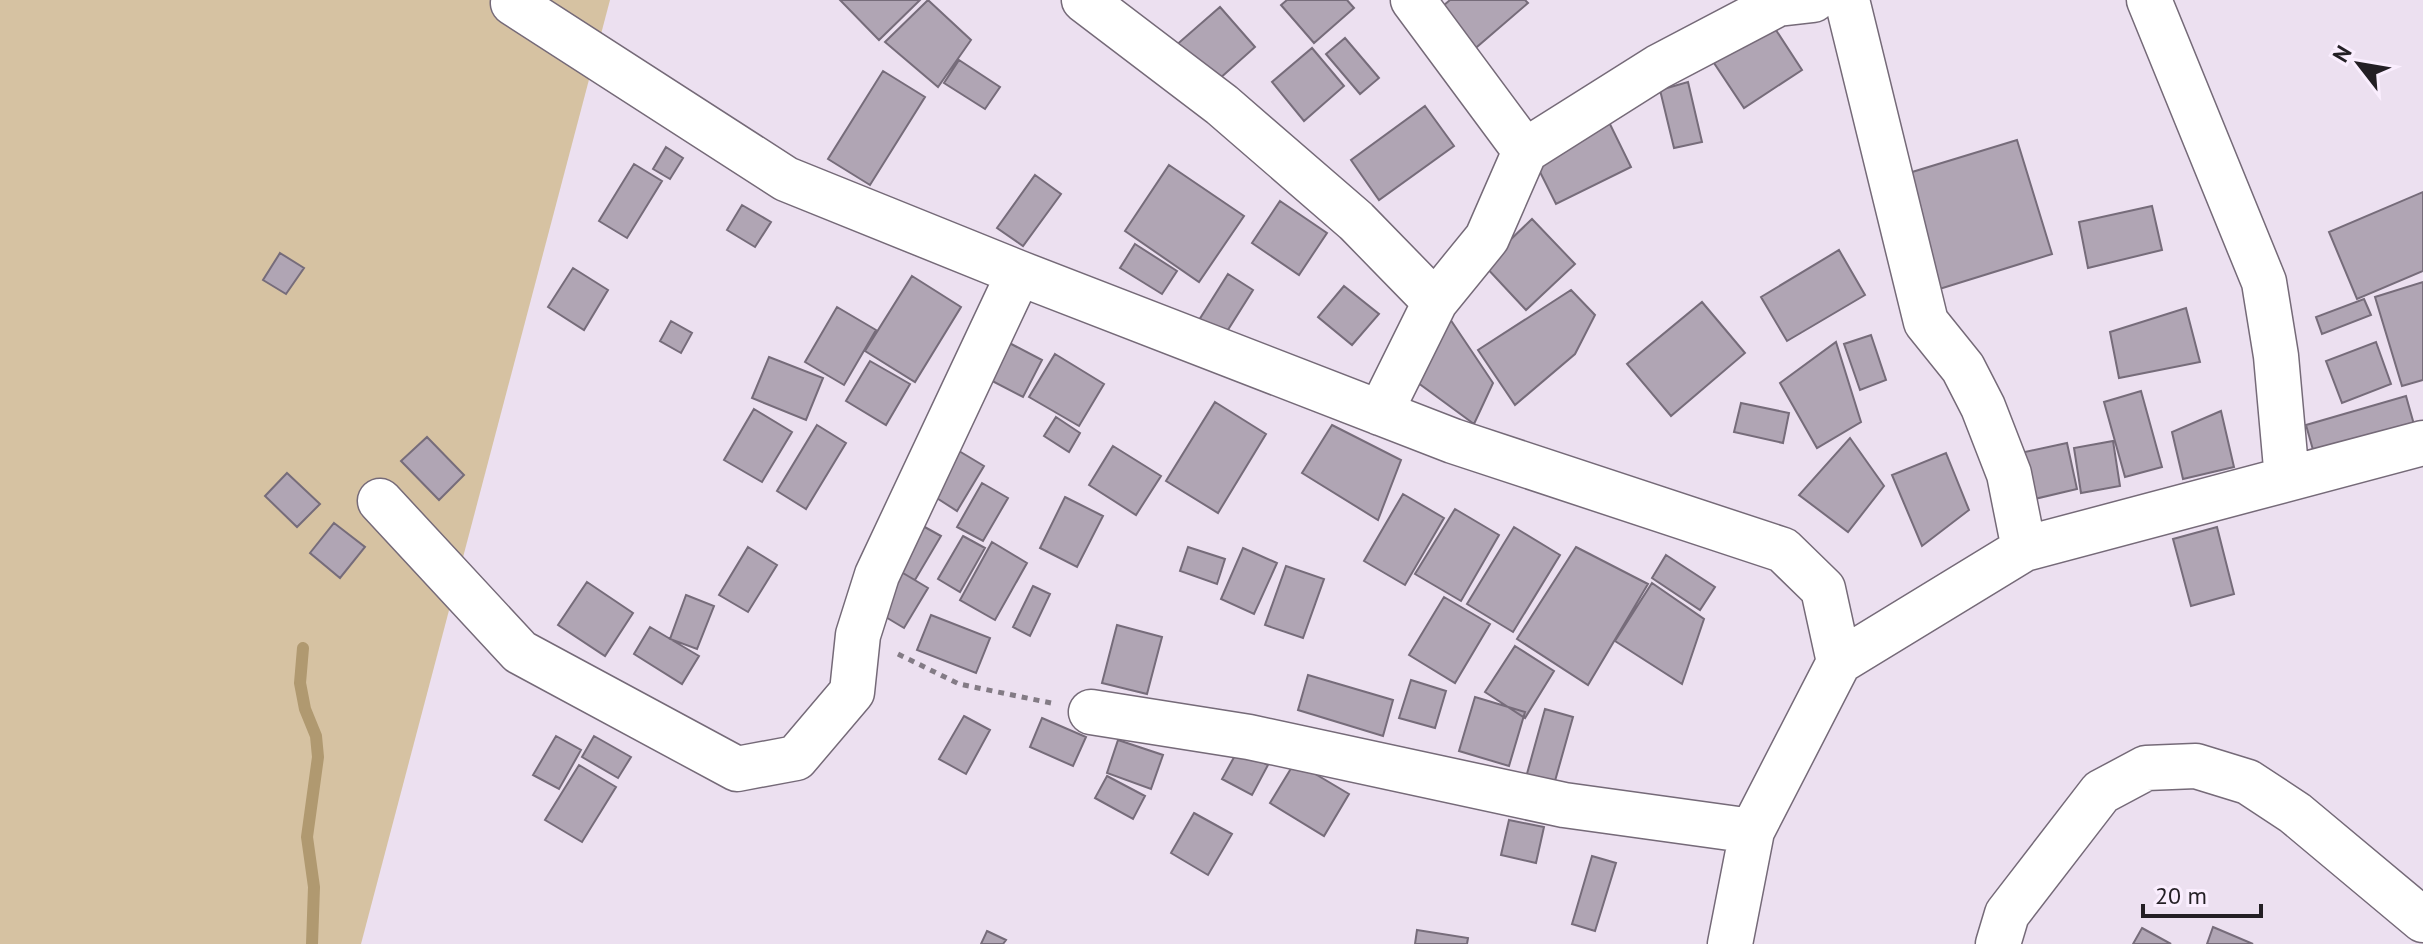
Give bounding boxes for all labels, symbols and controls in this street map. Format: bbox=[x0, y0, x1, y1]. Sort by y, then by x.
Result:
north arrow bbox=[2319, 24, 2399, 104]
text: N bbox=[2326, 40, 2358, 67]
scale bar bbox=[2143, 868, 2261, 918]
text: 20 m bbox=[2155, 880, 2207, 911]

